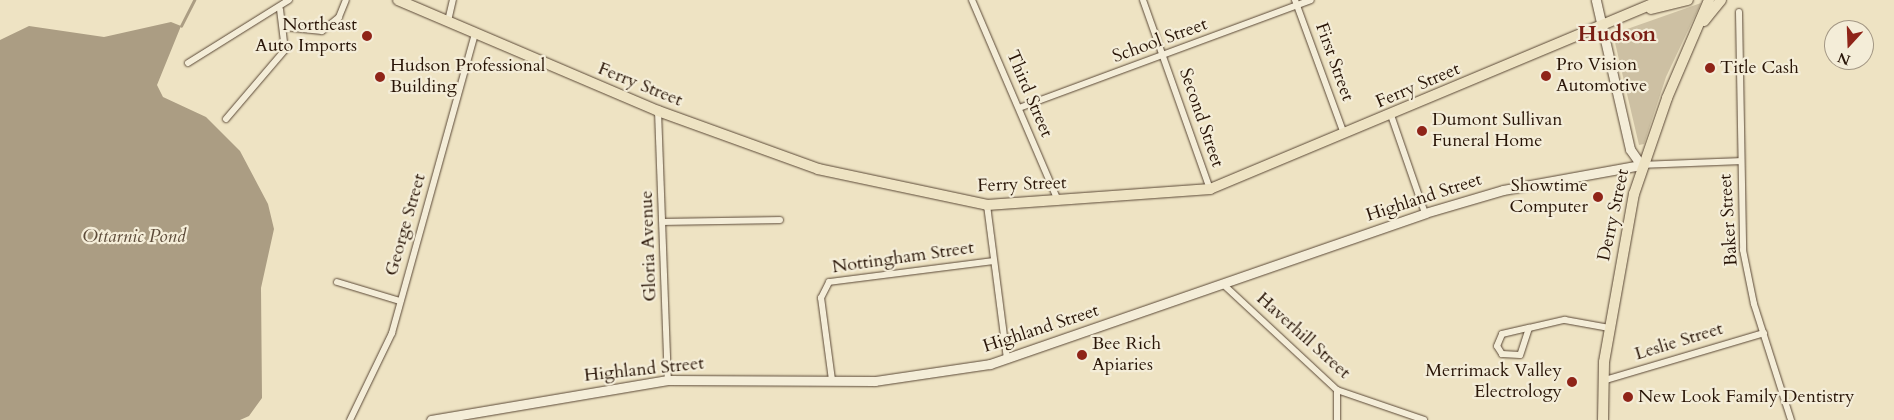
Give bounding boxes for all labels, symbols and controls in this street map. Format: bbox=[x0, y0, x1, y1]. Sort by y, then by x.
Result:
street label: School Street bbox=[1110, 14, 1210, 68]
place label: Northeast Auto Imports bbox=[255, 15, 357, 58]
street label: First Street bbox=[1310, 20, 1358, 104]
north arrow bbox=[1824, 20, 1874, 70]
district label: Hudson bbox=[1578, 22, 1656, 48]
marker: Northeast Auto Imports bbox=[361, 30, 373, 42]
street label: Third Street bbox=[1001, 47, 1057, 141]
text: N bbox=[1835, 48, 1853, 70]
place label: Pro Vision Automotive bbox=[1556, 55, 1647, 98]
place label: Hudson Professional Building bbox=[390, 56, 545, 98]
place label: Title Cash bbox=[1720, 57, 1799, 79]
street label: Ferry Street bbox=[595, 58, 685, 112]
street label: Ferry Street bbox=[1373, 59, 1463, 113]
marker: Title Cash bbox=[1704, 62, 1716, 74]
street label: Second Street bbox=[1174, 66, 1228, 170]
marker: Pro Vision Automotive bbox=[1540, 70, 1552, 82]
marker: Hudson Professional Building bbox=[374, 71, 386, 83]
place label: Dumont Sullivan Funeral Home bbox=[1432, 110, 1562, 152]
marker: Dumont Sullivan Funeral Home bbox=[1416, 125, 1428, 137]
street label: Derry Street bbox=[1594, 167, 1634, 263]
street label: Highland Street bbox=[1363, 169, 1485, 227]
street label: George Street bbox=[381, 172, 431, 278]
street label: Ferry Street bbox=[977, 173, 1067, 197]
street label: Baker Street bbox=[1715, 173, 1743, 267]
place label: Showtime Computer bbox=[1509, 176, 1588, 218]
street label: Gloria Avenue bbox=[636, 190, 662, 302]
marker: Showtime Computer bbox=[1592, 191, 1604, 203]
water label: Ottarnic Pond bbox=[82, 226, 186, 248]
street label: Nottingham Street bbox=[831, 237, 975, 279]
street label: Haverhill Street bbox=[1252, 288, 1354, 384]
street label: Highland Street bbox=[980, 300, 1102, 358]
street label: Leslie Street bbox=[1632, 318, 1726, 366]
place label: Bee Rich Apiaries bbox=[1092, 334, 1161, 376]
marker: Bee Rich Apiaries bbox=[1076, 349, 1088, 361]
street label: Highland Street bbox=[583, 353, 705, 387]
place label: Merrimack Valley Electrology bbox=[1425, 361, 1562, 404]
marker: Merrimack Valley Electrology bbox=[1566, 376, 1578, 388]
place label: New Look Family Dentistry bbox=[1638, 386, 1854, 408]
marker: New Look Family Dentistry bbox=[1622, 391, 1634, 403]

